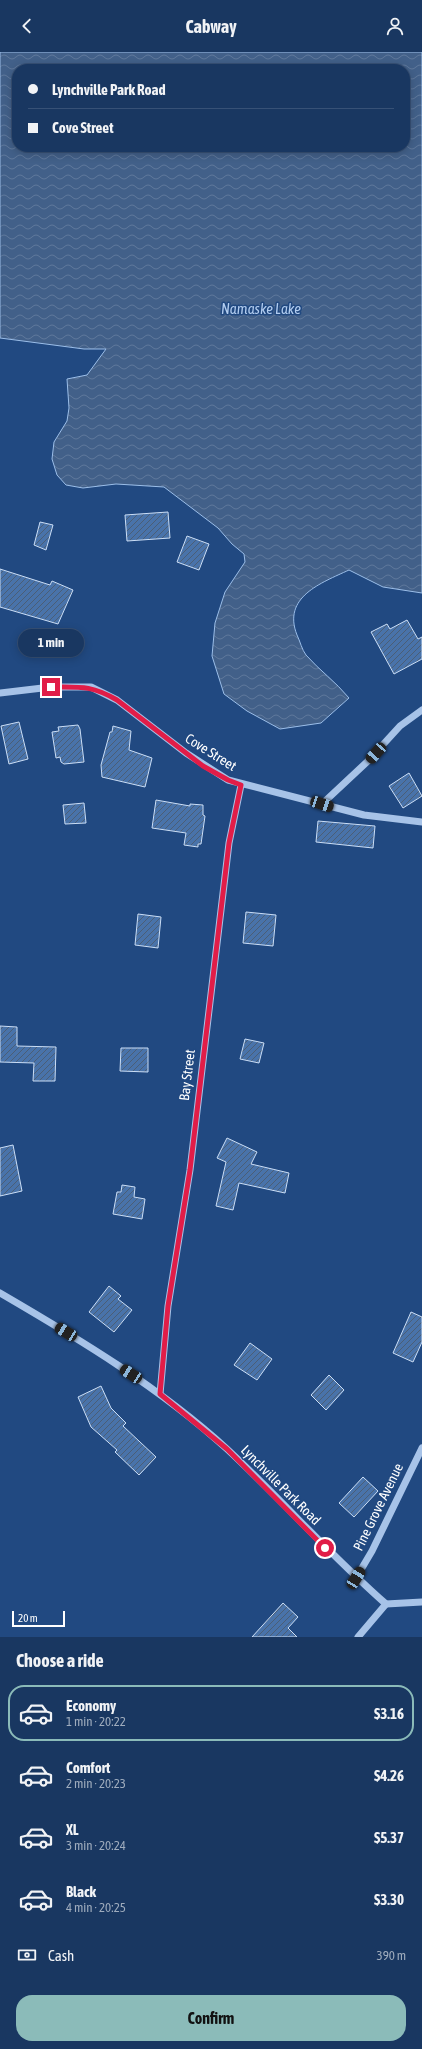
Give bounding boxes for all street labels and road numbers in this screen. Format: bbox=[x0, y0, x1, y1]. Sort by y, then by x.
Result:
street label: Cove Street bbox=[182, 730, 240, 774]
street label: Bay Street bbox=[176, 1048, 198, 1102]
street label: Lynchville Park Road bbox=[238, 1442, 324, 1528]
street label: Pine Grove Avenue bbox=[350, 1461, 406, 1553]

